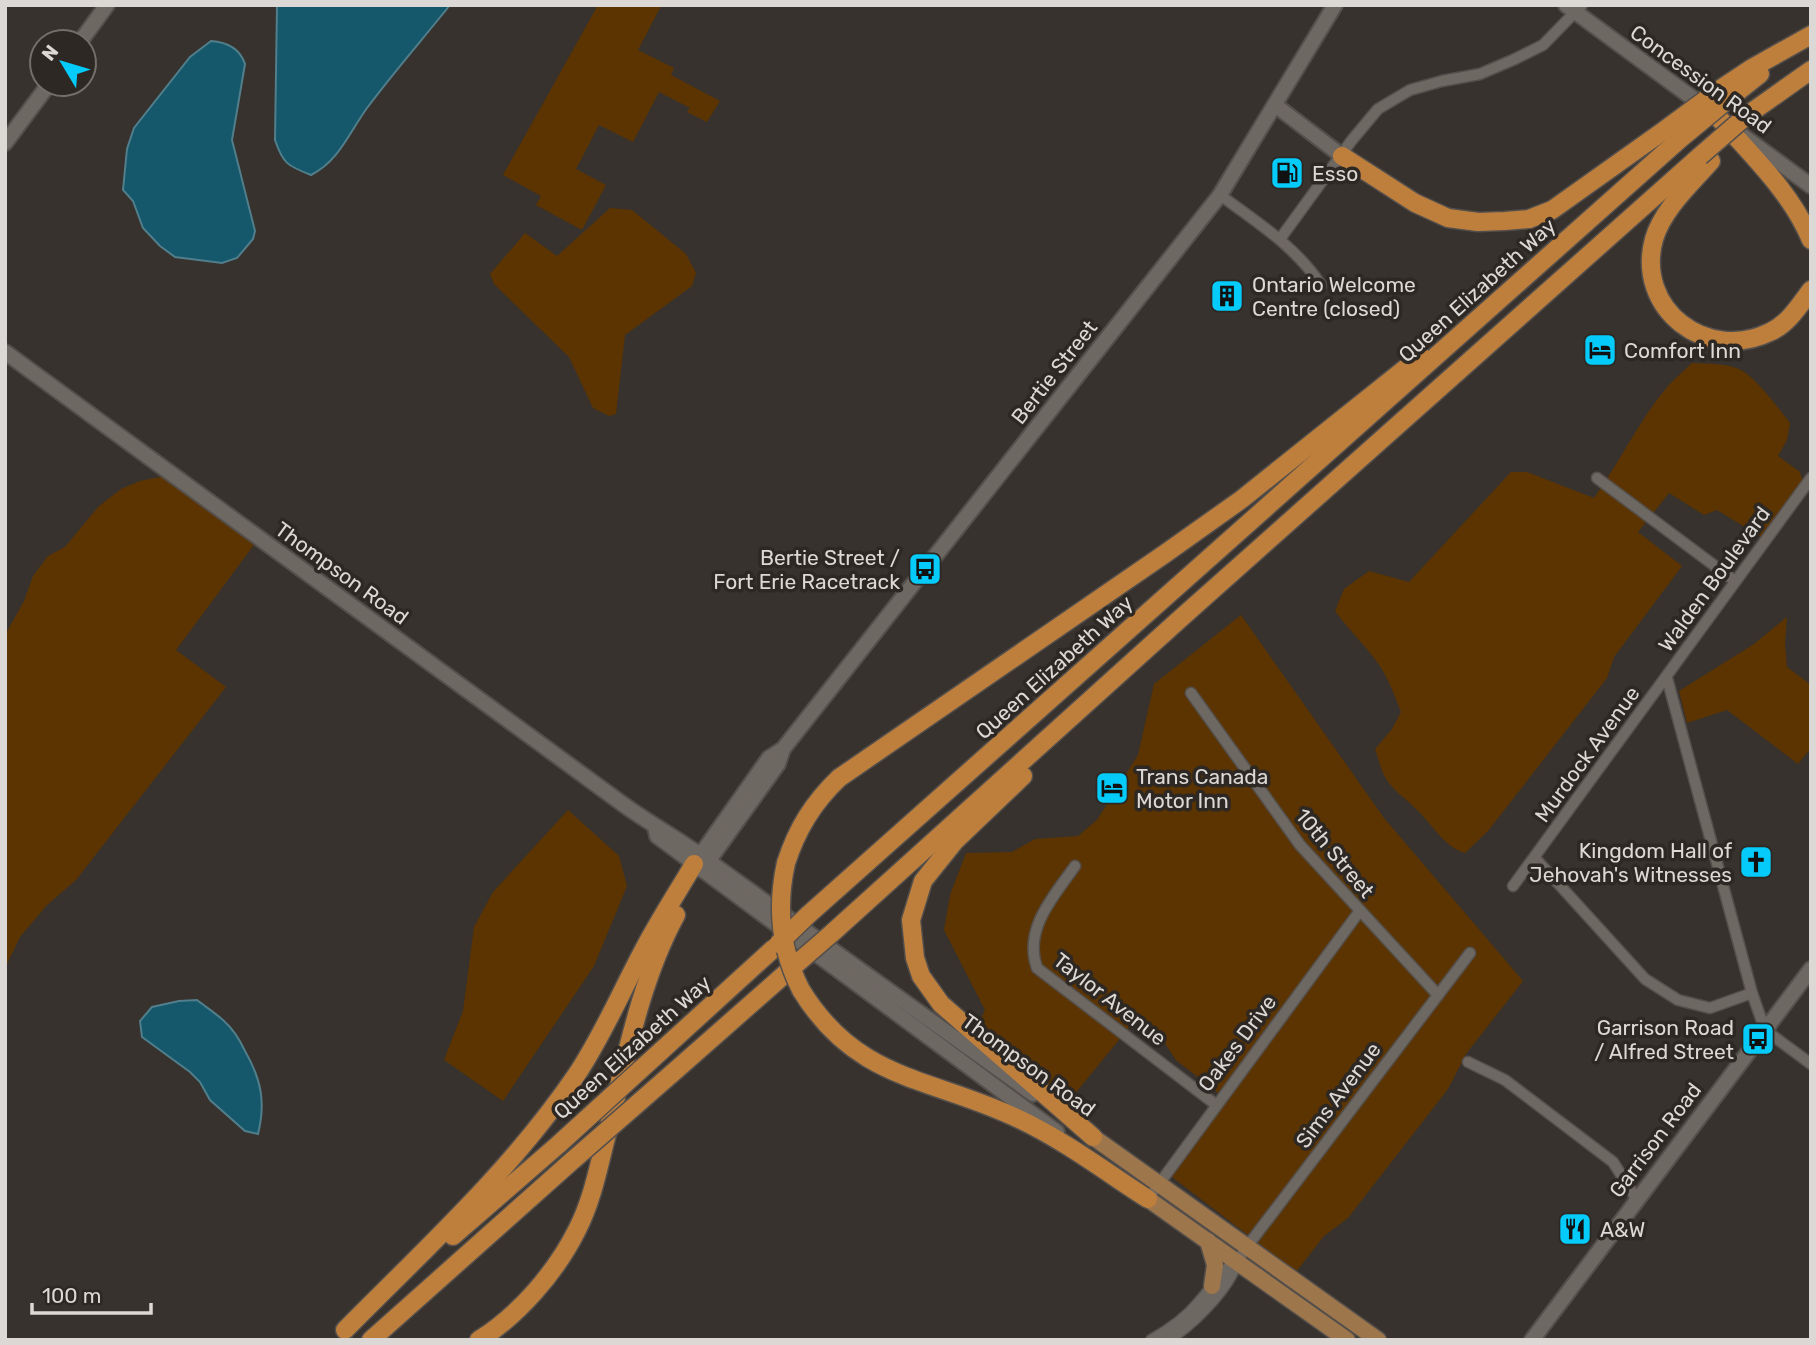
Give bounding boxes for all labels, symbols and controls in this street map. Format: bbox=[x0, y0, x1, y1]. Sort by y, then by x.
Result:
street label: Concession Road bbox=[1626, 19, 1776, 139]
north arrow bbox=[28, 28, 98, 98]
text: N bbox=[37, 40, 63, 65]
fuel station icon: Esso bbox=[1268, 154, 1306, 192]
place label: Esso bbox=[1312, 161, 1358, 186]
street label: Queen Elizabeth Way bbox=[1393, 213, 1561, 367]
place label: Ontario Welcome Centre (closed) bbox=[1252, 272, 1416, 321]
building icon: Ontario Welcome Centre (closed) bbox=[1208, 277, 1246, 315]
street label: Bertie Street bbox=[1006, 315, 1102, 429]
hotel icon: Comfort Inn bbox=[1581, 331, 1619, 369]
place label: Comfort Inn bbox=[1624, 338, 1741, 363]
street label: Walden Boulevard bbox=[1653, 501, 1775, 657]
street label: Thompson Road bbox=[271, 516, 413, 630]
place label: Bertie Street / Fort Erie Racetrack bbox=[713, 545, 900, 594]
bus stop icon: Bertie Street / Fort Erie Racetrack bbox=[906, 550, 944, 588]
street label: Queen Elizabeth Way bbox=[970, 590, 1138, 744]
street label: Murdock Avenue bbox=[1529, 681, 1645, 827]
place label: Trans Canada Motor Inn bbox=[1136, 764, 1268, 813]
hotel icon: Trans Canada Motor Inn bbox=[1093, 769, 1131, 807]
street label: 10th Street bbox=[1290, 803, 1380, 903]
place label: Kingdom Hall of Jehovah's Witnesses bbox=[1529, 838, 1732, 887]
church icon: Kingdom Hall of Jehovah's Witnesses bbox=[1737, 843, 1775, 881]
street label: Taylor Avenue bbox=[1049, 947, 1171, 1051]
street label: Queen Elizabeth Way bbox=[548, 970, 716, 1124]
street label: Oakes Drive bbox=[1193, 990, 1281, 1096]
street label: Thompson Road bbox=[958, 1008, 1100, 1122]
place label: Garrison Road / Alfred Street bbox=[1594, 1015, 1734, 1064]
bus stop icon: Garrison Road / Alfred Street bbox=[1739, 1020, 1777, 1058]
street label: Sims Avenue bbox=[1290, 1037, 1386, 1153]
street label: Garrison Road bbox=[1604, 1078, 1706, 1202]
restaurant icon: A&W bbox=[1556, 1210, 1594, 1248]
place label: A&W bbox=[1600, 1217, 1645, 1242]
scale bar bbox=[32, 1272, 150, 1316]
text: 100 m bbox=[42, 1283, 101, 1308]

